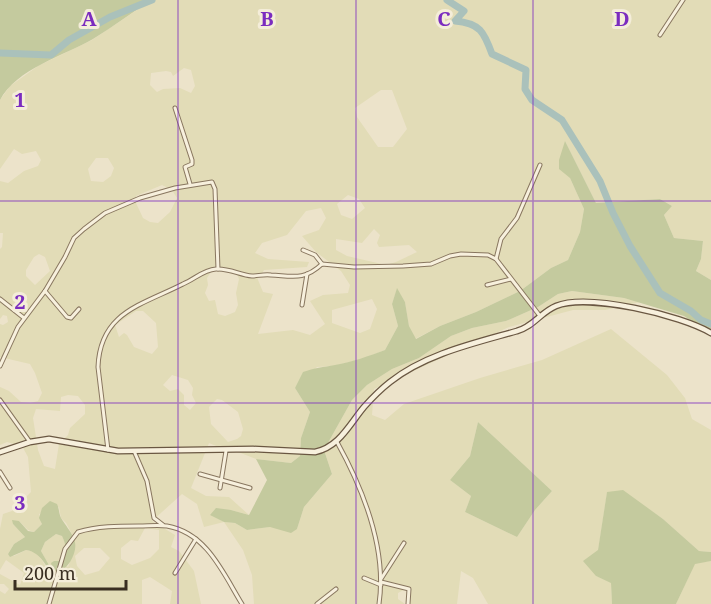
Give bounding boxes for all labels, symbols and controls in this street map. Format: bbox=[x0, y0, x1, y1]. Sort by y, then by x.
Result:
text: A bbox=[81, 5, 97, 32]
text: B bbox=[260, 5, 274, 32]
text: C bbox=[437, 5, 451, 32]
text: D bbox=[614, 5, 630, 32]
text: 1 bbox=[14, 86, 26, 113]
text: 2 bbox=[14, 288, 26, 315]
text: 3 bbox=[14, 489, 26, 516]
scale bar bbox=[15, 553, 126, 591]
text: 200 m bbox=[24, 561, 76, 585]

